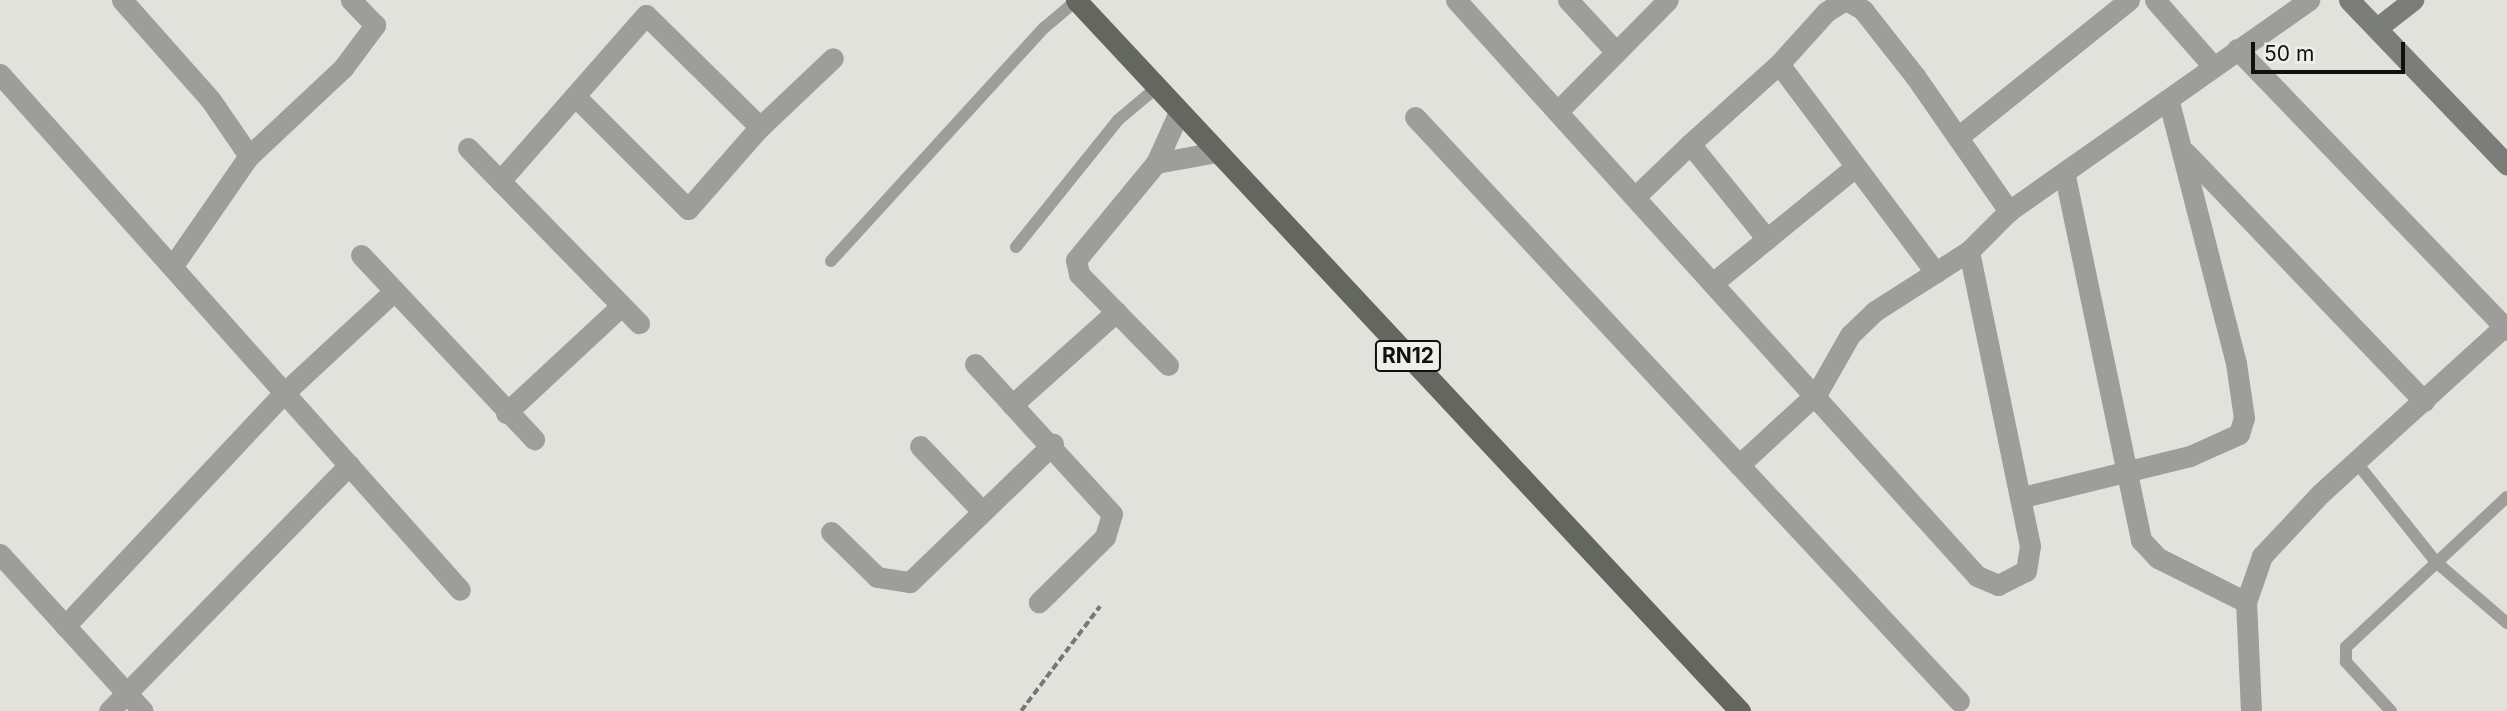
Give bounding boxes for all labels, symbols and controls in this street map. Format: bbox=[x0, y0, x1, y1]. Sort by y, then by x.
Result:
scale bar bbox=[2255, 28, 2409, 72]
text: 50 m bbox=[2264, 41, 2314, 66]
road number: RN12 bbox=[1375, 338, 1441, 374]

